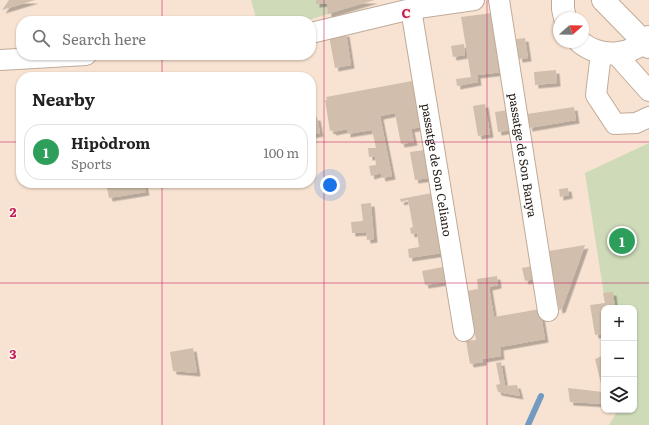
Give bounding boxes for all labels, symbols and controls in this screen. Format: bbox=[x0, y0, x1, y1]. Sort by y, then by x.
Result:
text: C bbox=[401, 3, 411, 22]
north arrow bbox=[553, 12, 589, 48]
search box bbox=[16, 16, 316, 60]
icon: search bbox=[30, 27, 52, 49]
text: Search here bbox=[62, 27, 146, 50]
text: Nearby bbox=[32, 86, 95, 111]
street label: passatge de Son Banya bbox=[505, 92, 542, 219]
street label: passatge de Son Celiano bbox=[418, 102, 457, 238]
text: Hipòdrom bbox=[71, 131, 150, 154]
text: 1 bbox=[43, 143, 49, 162]
text: 100 m bbox=[263, 143, 299, 162]
text: Sports bbox=[71, 154, 111, 173]
your location bbox=[320, 175, 340, 195]
text: 2 bbox=[10, 202, 17, 221]
pin: 1 bbox=[609, 226, 635, 256]
map controls bbox=[601, 305, 637, 413]
button: + bbox=[601, 305, 637, 341]
button: − bbox=[601, 341, 637, 377]
text: 3 bbox=[9, 344, 17, 363]
button: layers bbox=[601, 377, 637, 413]

